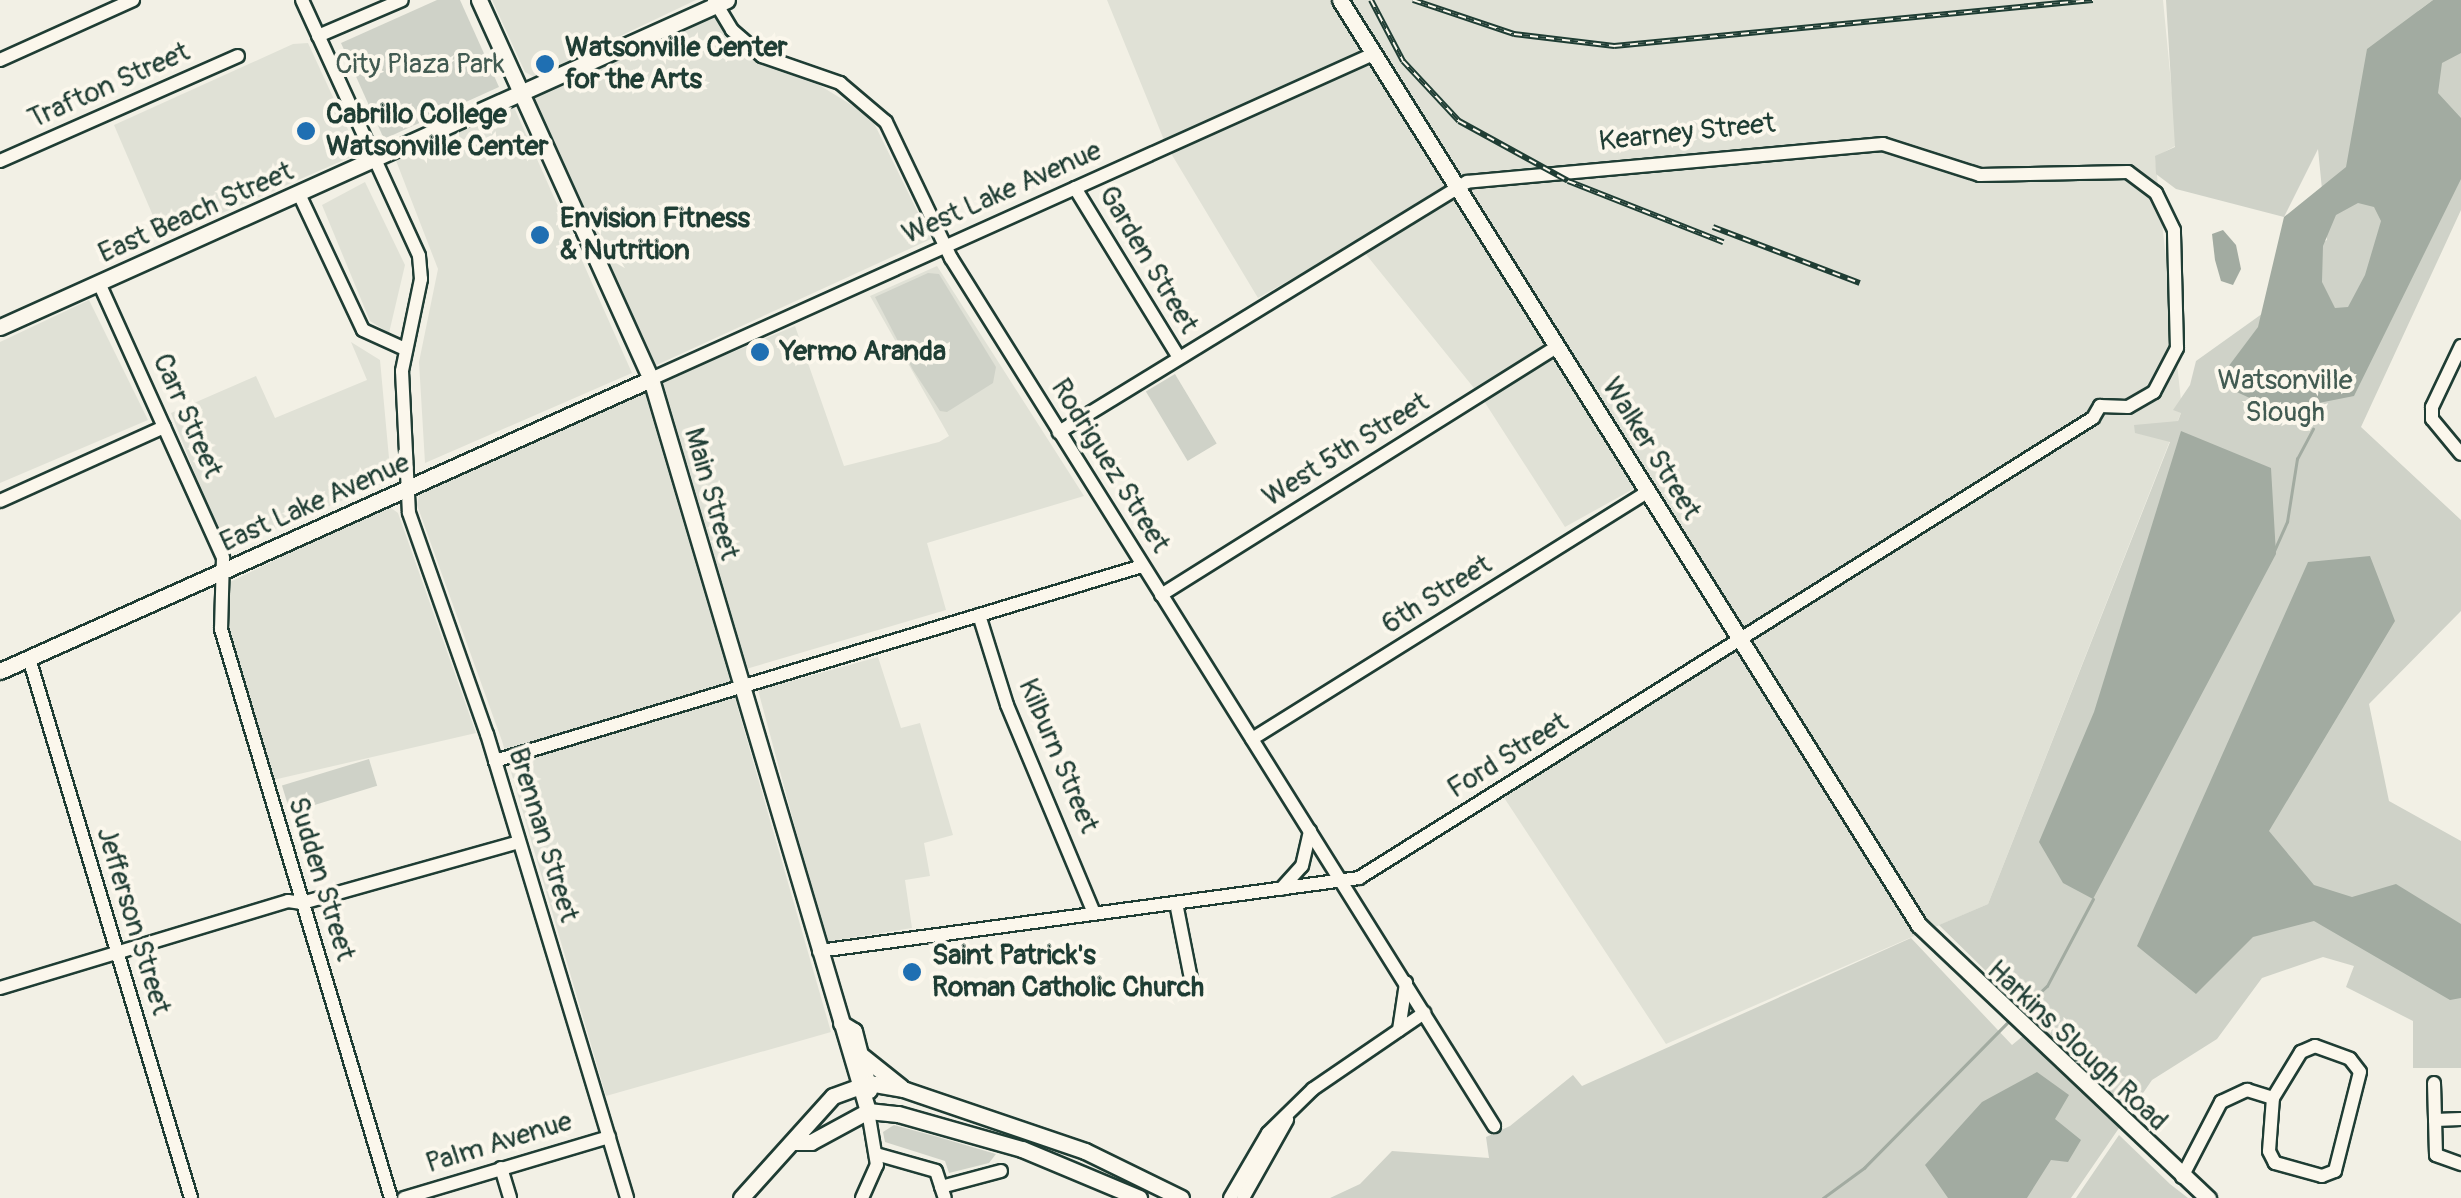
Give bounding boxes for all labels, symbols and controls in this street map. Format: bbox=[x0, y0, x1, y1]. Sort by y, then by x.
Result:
place label: Watsonville Center for the Arts bbox=[565, 31, 787, 97]
street label: Trafton Street bbox=[23, 35, 195, 137]
park label: City Plaza Park bbox=[335, 48, 505, 82]
marker: Watsonville Center for the Arts bbox=[534, 53, 556, 75]
place label: Cabrillo College Watsonville Center bbox=[326, 98, 548, 164]
street label: Kearney Street bbox=[1597, 107, 1777, 159]
marker: Cabrillo College Watsonville Center bbox=[295, 120, 317, 142]
street label: West Lake Avenue bbox=[897, 134, 1107, 252]
street label: East Beach Street bbox=[93, 155, 299, 271]
street label: Garden Street bbox=[1091, 180, 1205, 340]
place label: Envision Fitness & Nutrition bbox=[560, 202, 750, 268]
marker: Envision Fitness & Nutrition bbox=[529, 224, 551, 246]
place label: Yermo Aranda bbox=[780, 335, 946, 369]
marker: Yermo Aranda bbox=[749, 341, 771, 363]
street label: Carr Street bbox=[145, 349, 229, 483]
park label: Watsonville Slough bbox=[2217, 364, 2353, 430]
street label: Walker Street bbox=[1594, 372, 1708, 526]
street label: Rodriguez Street bbox=[1043, 373, 1177, 559]
street label: West 5th Street bbox=[1257, 386, 1435, 514]
street label: Main Street bbox=[676, 424, 746, 564]
street label: East Lake Avenue bbox=[215, 446, 415, 560]
street label: 6th Street bbox=[1376, 548, 1498, 642]
street label: Kilburn Street bbox=[1010, 674, 1106, 838]
street label: Ford Street bbox=[1442, 706, 1574, 806]
street label: Brennan Street bbox=[501, 744, 585, 926]
street label: Sudden Street bbox=[280, 793, 362, 965]
street label: Jefferson Street bbox=[89, 823, 177, 1019]
place label: Saint Patrick's Roman Catholic Church bbox=[932, 939, 1204, 1005]
street label: Harkins Slough Road bbox=[1980, 954, 2174, 1138]
marker: Saint Patrick's Roman Catholic Church bbox=[901, 961, 923, 983]
street label: Palm Avenue bbox=[422, 1105, 576, 1181]

